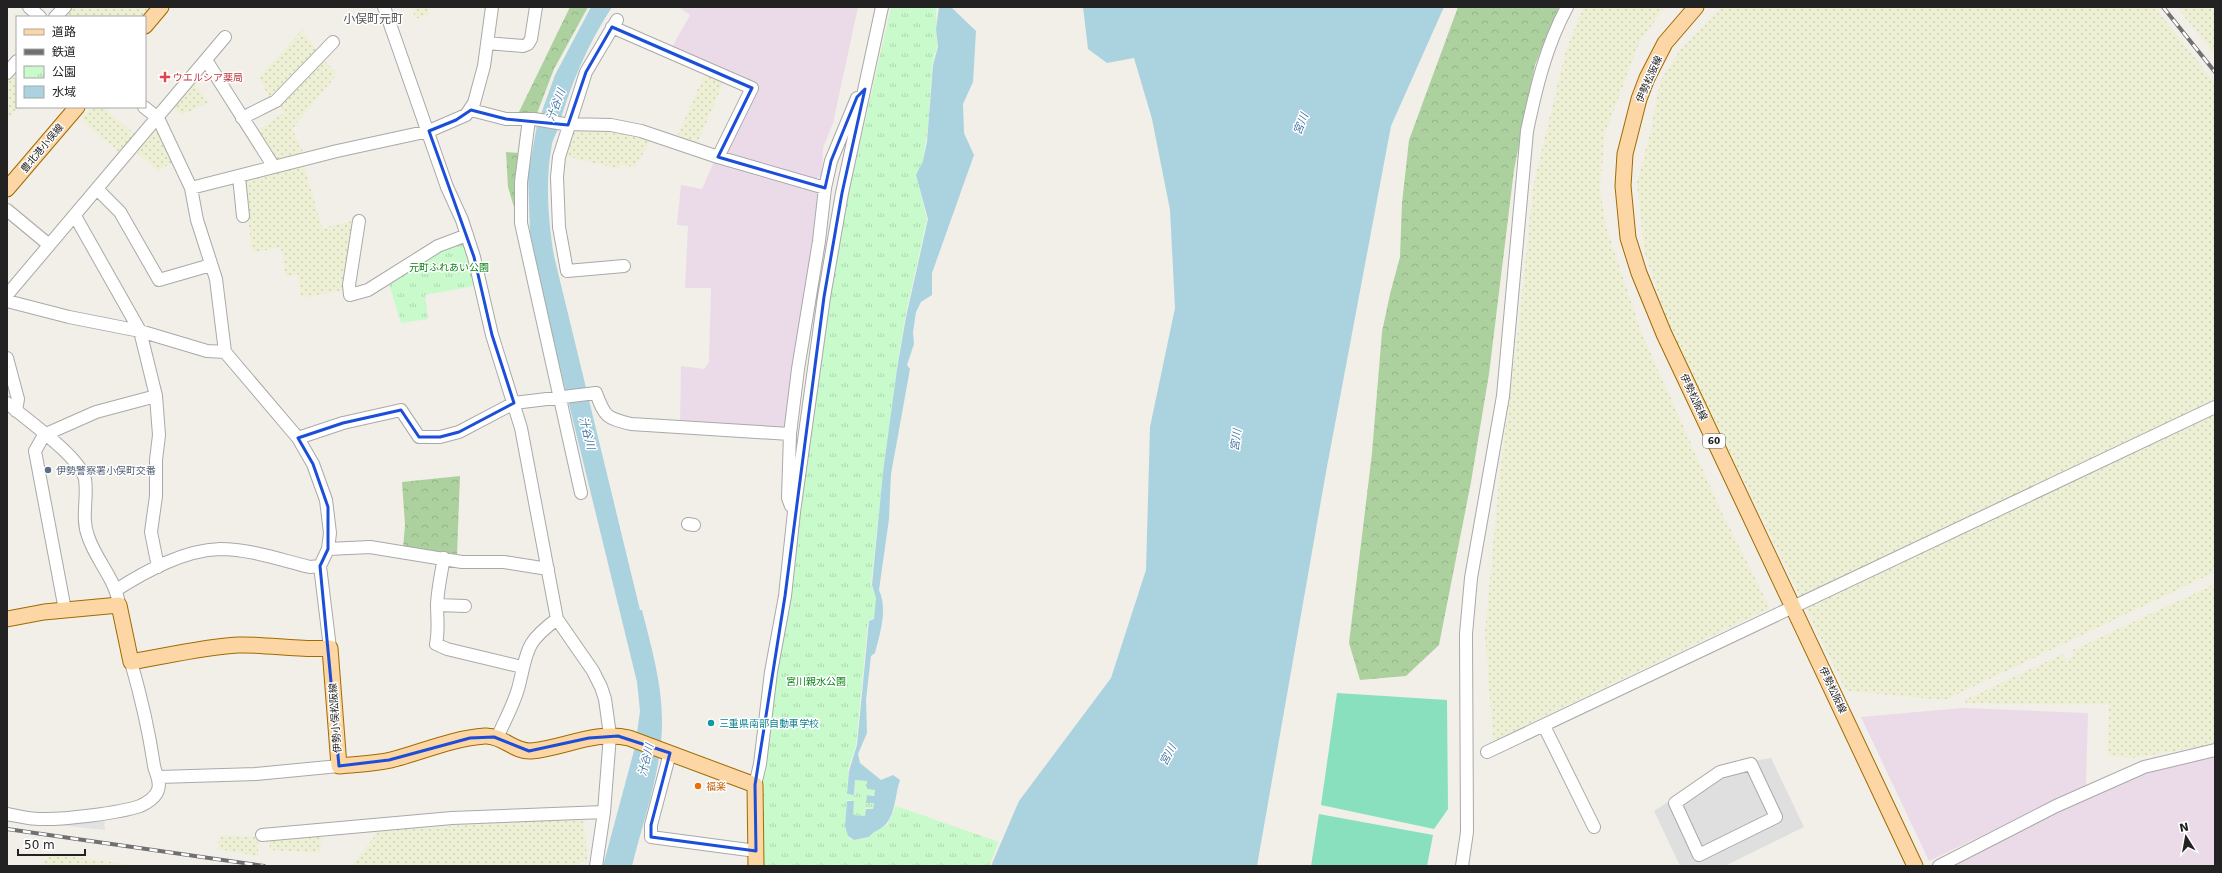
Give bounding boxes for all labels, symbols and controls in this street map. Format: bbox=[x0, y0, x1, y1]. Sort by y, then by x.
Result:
district label: 小俣町元町 bbox=[343, 12, 403, 26]
legend bbox=[16, 16, 146, 108]
text: 道路 bbox=[52, 25, 76, 39]
text: 鉄道 bbox=[52, 45, 76, 59]
street label: 伊勢松阪線 bbox=[1634, 54, 1664, 104]
text: 公園 bbox=[52, 65, 76, 79]
marker: ウエルシア薬局 bbox=[160, 72, 170, 82]
place label: ウエルシア薬局 bbox=[173, 72, 243, 83]
text: 水域 bbox=[52, 85, 76, 99]
water label: 汁谷川 bbox=[544, 86, 568, 123]
water label: 宮川 bbox=[1291, 110, 1311, 137]
street label: 豊北港小俣線 bbox=[19, 121, 65, 175]
park label: 元町ふれあい公園 bbox=[409, 262, 489, 273]
street label: 伊勢松阪線 bbox=[1678, 372, 1710, 422]
water label: 汁谷川 bbox=[577, 415, 598, 452]
water label: 宮川 bbox=[1228, 427, 1244, 452]
road number: 60 bbox=[1703, 434, 1725, 448]
marker: 伊勢警察署小俣町交番 bbox=[43, 465, 53, 475]
place label: 伊勢警察署小俣町交番 bbox=[56, 465, 156, 476]
street label: 伊勢松阪線 bbox=[1817, 665, 1849, 715]
park label: 宮川親水公園 bbox=[786, 676, 846, 687]
street label: 伊勢小俣松阪線 bbox=[327, 683, 343, 753]
marker: 三重県南部自動車学校 bbox=[706, 718, 716, 728]
place label: 三重県南部自動車学校 bbox=[719, 718, 819, 729]
water label: 汁谷川 bbox=[636, 741, 657, 778]
water label: 宮川 bbox=[1157, 741, 1179, 768]
marker: 福楽 bbox=[693, 781, 703, 791]
place label: 福楽 bbox=[706, 781, 726, 792]
north arrow bbox=[2166, 817, 2206, 857]
text: N bbox=[2178, 820, 2190, 835]
scale bar bbox=[18, 831, 85, 857]
text: 50 m bbox=[24, 838, 55, 852]

